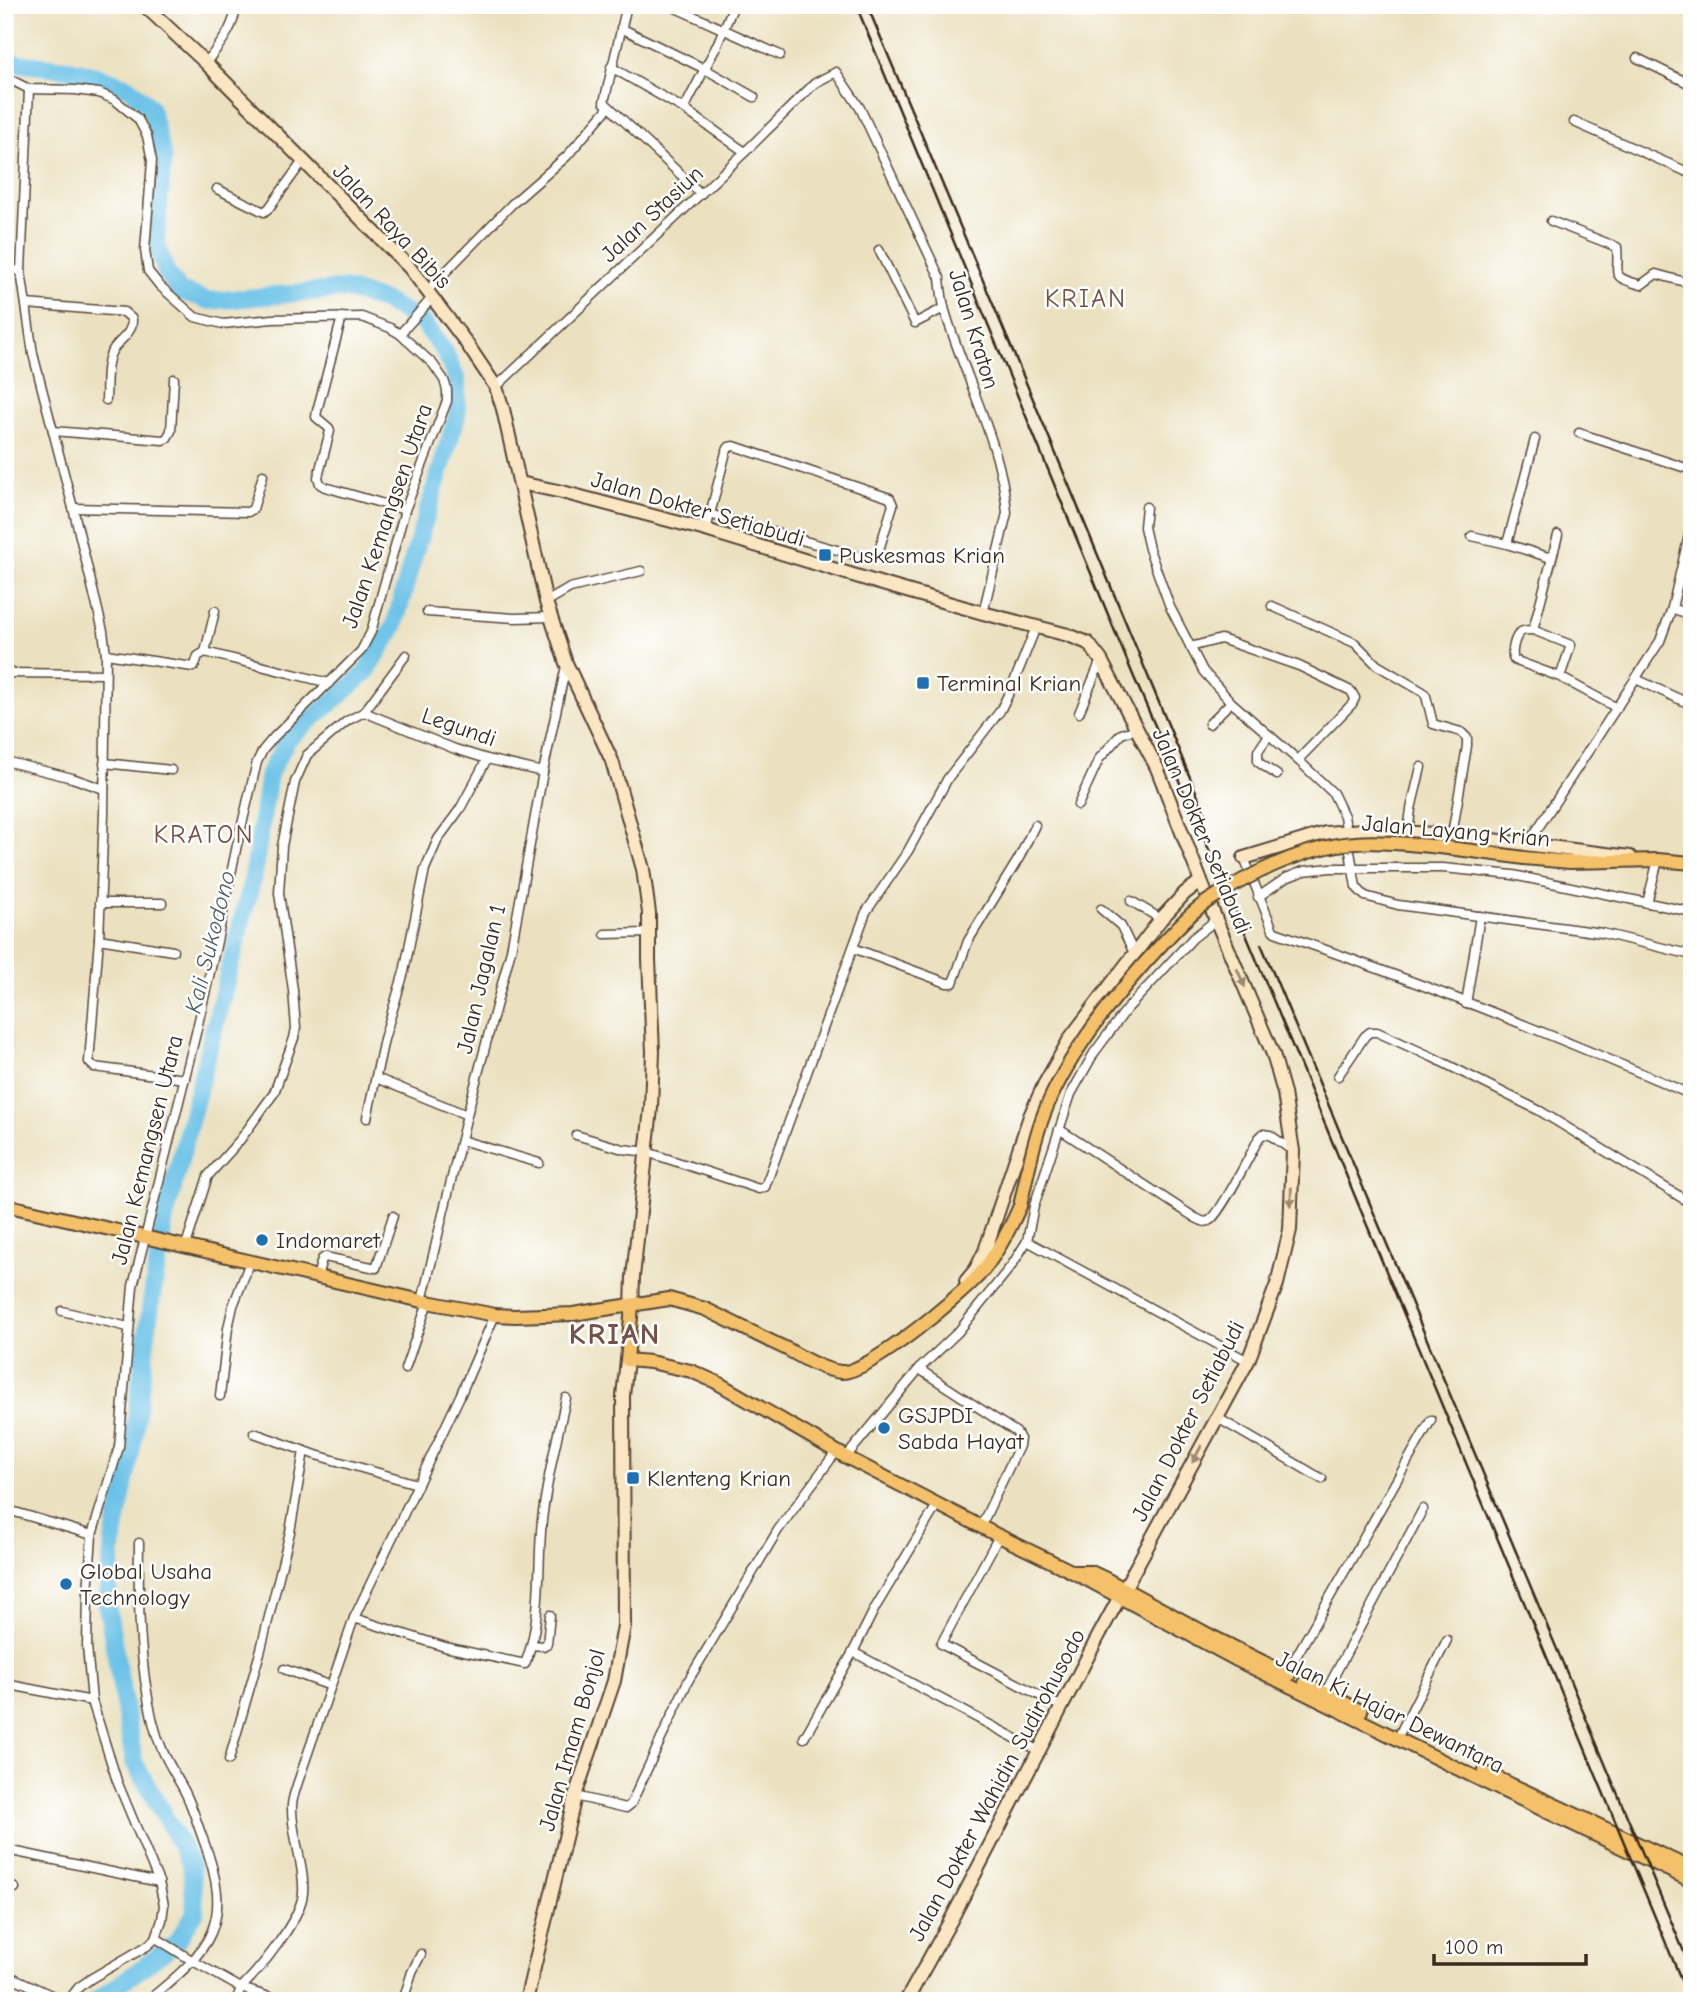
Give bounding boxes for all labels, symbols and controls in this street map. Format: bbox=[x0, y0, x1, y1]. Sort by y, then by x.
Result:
street label: Jalan Raya Bibis bbox=[327, 158, 457, 294]
street label: Jalan Stasiun bbox=[595, 160, 709, 268]
street label: Jalan Kraton bbox=[943, 266, 1005, 392]
district label: KRIAN bbox=[1045, 284, 1127, 314]
street label: Jalan Kemangsen Utara bbox=[336, 400, 438, 632]
street label: Jalan Dokter Setiabudi bbox=[588, 466, 808, 552]
place label: Puskesmas Krian bbox=[839, 542, 1005, 569]
marker: Puskesmas Krian bbox=[817, 547, 833, 563]
place label: Terminal Krian bbox=[937, 670, 1081, 697]
marker: Terminal Krian bbox=[915, 675, 931, 691]
street label: Legundi bbox=[418, 702, 500, 752]
street label: Jalan Dokter Setiabudi bbox=[1146, 724, 1258, 938]
street label: Jalan Layang Krian bbox=[1361, 809, 1551, 853]
district label: KRATON bbox=[153, 820, 255, 850]
water label: Kali Sukodono bbox=[179, 868, 241, 1016]
street label: Jalan Jagalan 1 bbox=[451, 902, 511, 1056]
one-way arrow bbox=[1236, 968, 1247, 989]
street label: Jalan Kemangsen Utara bbox=[105, 1032, 189, 1268]
one-way arrow bbox=[1285, 1186, 1296, 1208]
place label: Indomaret bbox=[276, 1227, 381, 1254]
marker: Indomaret bbox=[254, 1232, 270, 1248]
street label: Jalan Dokter Setiabudi bbox=[1126, 1316, 1250, 1526]
district label: KRIAN bbox=[569, 1317, 661, 1352]
place label: GSJPDI Sabda Hayat bbox=[898, 1402, 1025, 1455]
marker: GSJPDI Sabda Hayat bbox=[876, 1420, 892, 1436]
one-way arrow bbox=[1191, 1444, 1203, 1463]
place label: Klenteng Krian bbox=[647, 1465, 791, 1492]
marker: Klenteng Krian bbox=[625, 1470, 641, 1486]
place label: Global Usaha Technology bbox=[80, 1558, 212, 1611]
marker: Global Usaha Technology bbox=[58, 1576, 74, 1592]
street label: Jalan Dokter Wahidin Sudirohusodo bbox=[903, 1624, 1091, 1946]
street label: Jalan Ki Hajar Dewantara bbox=[1272, 1645, 1508, 1779]
street label: Jalan Imam Bonjol bbox=[533, 1646, 611, 1834]
scale bar bbox=[1434, 1922, 1587, 1966]
text: 100 m bbox=[1445, 1935, 1503, 1959]

